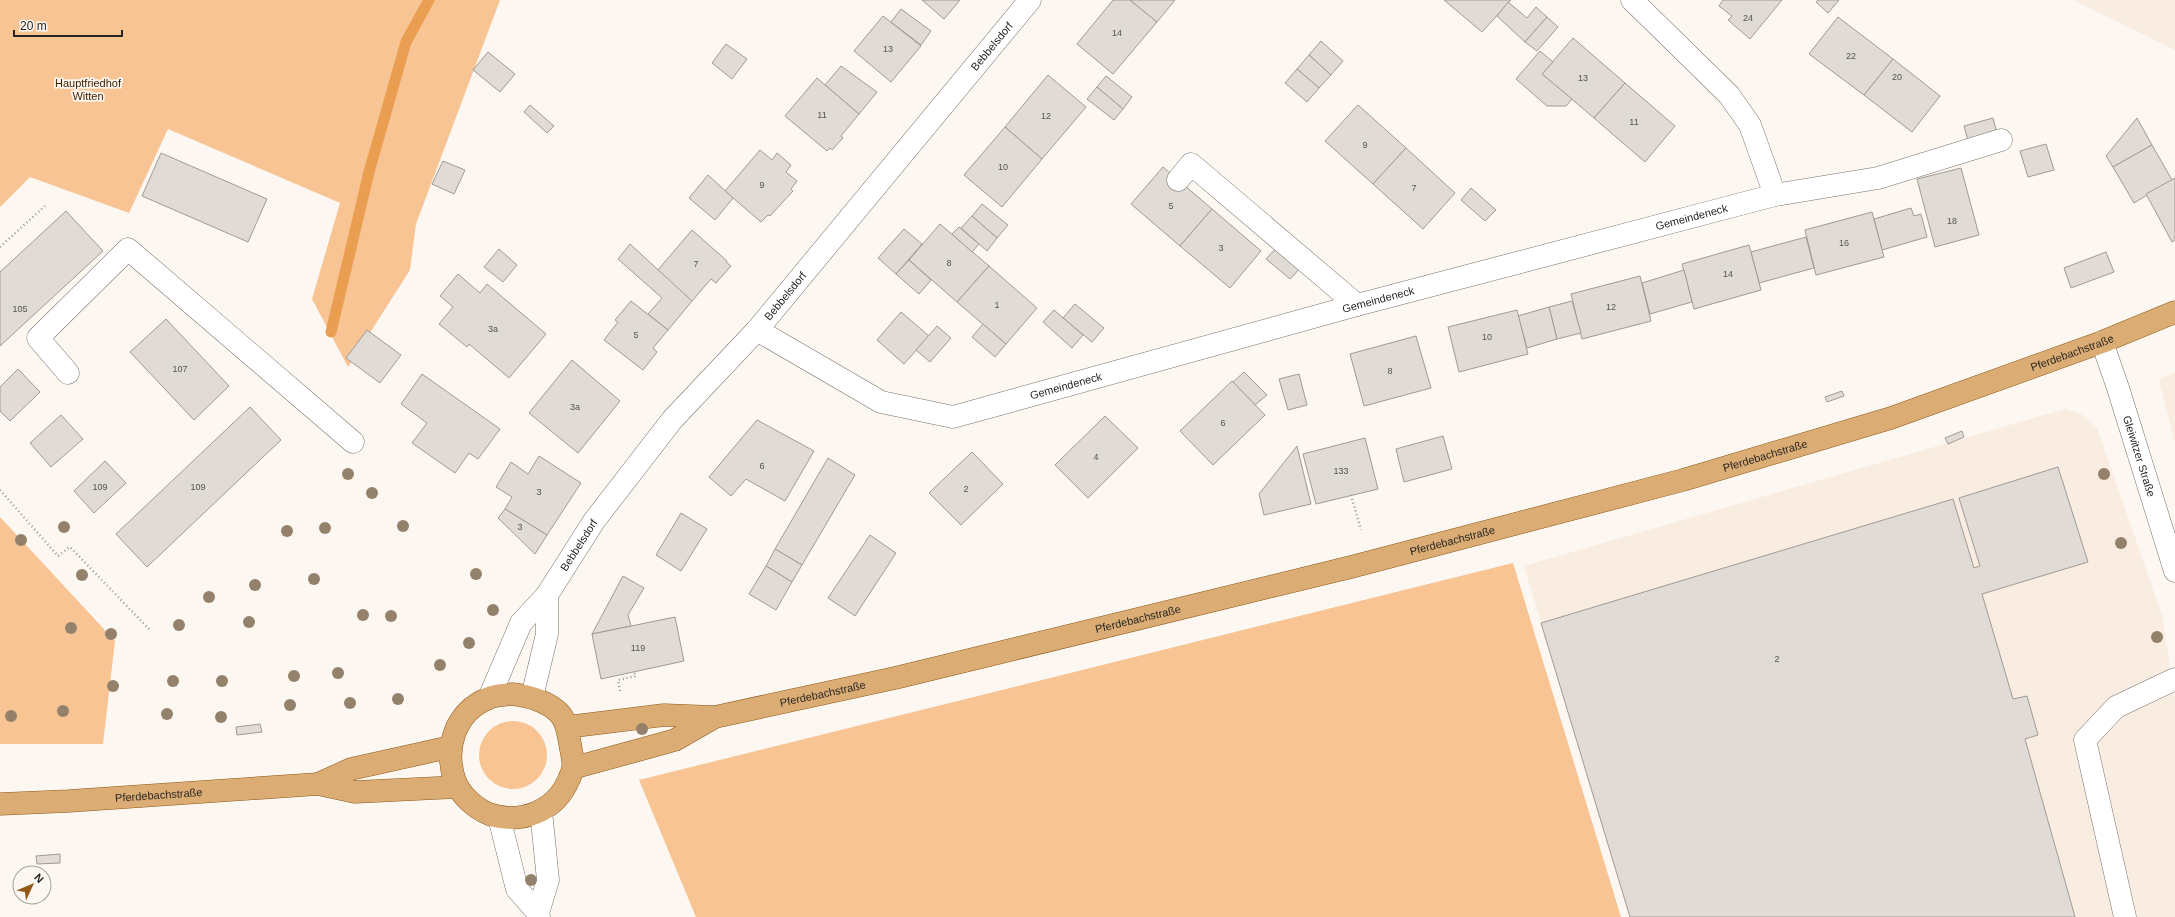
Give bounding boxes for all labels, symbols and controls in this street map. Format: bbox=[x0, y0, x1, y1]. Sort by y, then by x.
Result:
scale bar bbox=[14, 12, 122, 38]
house number: 24 bbox=[1743, 13, 1753, 23]
text: 20 m bbox=[20, 19, 47, 33]
street label: Bebbelsdorf bbox=[968, 19, 1016, 73]
house number: 14 bbox=[1112, 28, 1122, 38]
house number: 13 bbox=[883, 44, 893, 54]
house number: 22 bbox=[1846, 51, 1856, 61]
house number: 20 bbox=[1892, 72, 1902, 82]
house number: 13 bbox=[1578, 73, 1588, 83]
park label: Hauptfriedhof Witten bbox=[55, 77, 122, 102]
house number: 11 bbox=[817, 110, 827, 120]
house number: 12 bbox=[1041, 111, 1051, 121]
house number: 11 bbox=[1629, 117, 1639, 127]
house number: 9 bbox=[1362, 140, 1368, 150]
house number: 10 bbox=[998, 162, 1008, 172]
house number: 9 bbox=[759, 180, 765, 190]
house number: 7 bbox=[1411, 183, 1417, 193]
house number: 5 bbox=[1168, 201, 1174, 211]
street label: Gemeindeneck bbox=[1654, 202, 1729, 232]
house number: 18 bbox=[1947, 216, 1957, 226]
house number: 16 bbox=[1839, 238, 1849, 248]
house number: 3 bbox=[1218, 243, 1224, 253]
house number: 8 bbox=[946, 258, 952, 268]
house number: 7 bbox=[693, 259, 699, 269]
street label: Bebbelsdorf bbox=[762, 269, 809, 322]
house number: 14 bbox=[1723, 269, 1733, 279]
street label: Gemeindeneck bbox=[1341, 284, 1416, 315]
house number: 1 bbox=[994, 300, 1000, 310]
house number: 12 bbox=[1606, 302, 1616, 312]
house number: 105 bbox=[12, 304, 28, 314]
house number: 3a bbox=[488, 324, 498, 334]
house number: 5 bbox=[633, 330, 639, 340]
house number: 10 bbox=[1482, 332, 1492, 342]
street label: Pferdebachstraße bbox=[2029, 332, 2115, 373]
house number: 107 bbox=[172, 364, 188, 374]
house number: 8 bbox=[1387, 366, 1393, 376]
street label: Gemeindeneck bbox=[1029, 370, 1104, 401]
house number: 3a bbox=[570, 402, 580, 412]
street label: Gleiwitzer Straße bbox=[2121, 414, 2157, 498]
house number: 6 bbox=[1220, 418, 1226, 428]
street label: Pferdebachstraße bbox=[1721, 437, 1809, 474]
house number: 4 bbox=[1093, 452, 1099, 462]
house number: 6 bbox=[759, 461, 765, 471]
house number: 133 bbox=[1333, 466, 1349, 476]
house number: 109 bbox=[92, 482, 108, 492]
house number: 109 bbox=[190, 482, 206, 492]
house number: 2 bbox=[963, 484, 969, 494]
house number: 3 bbox=[536, 487, 542, 497]
street label: Bebbelsdorf bbox=[558, 516, 600, 573]
house number: 3 bbox=[517, 522, 523, 532]
street label: Pferdebachstraße bbox=[1408, 524, 1496, 557]
street label: Pferdebachstraße bbox=[1094, 603, 1182, 635]
house number: 119 bbox=[631, 643, 645, 653]
house number: 2 bbox=[1774, 654, 1780, 664]
street label: Pferdebachstraße bbox=[779, 679, 867, 709]
street label: Pferdebachstraße bbox=[115, 786, 203, 804]
north arrow bbox=[12, 865, 52, 905]
text: N bbox=[32, 871, 46, 885]

